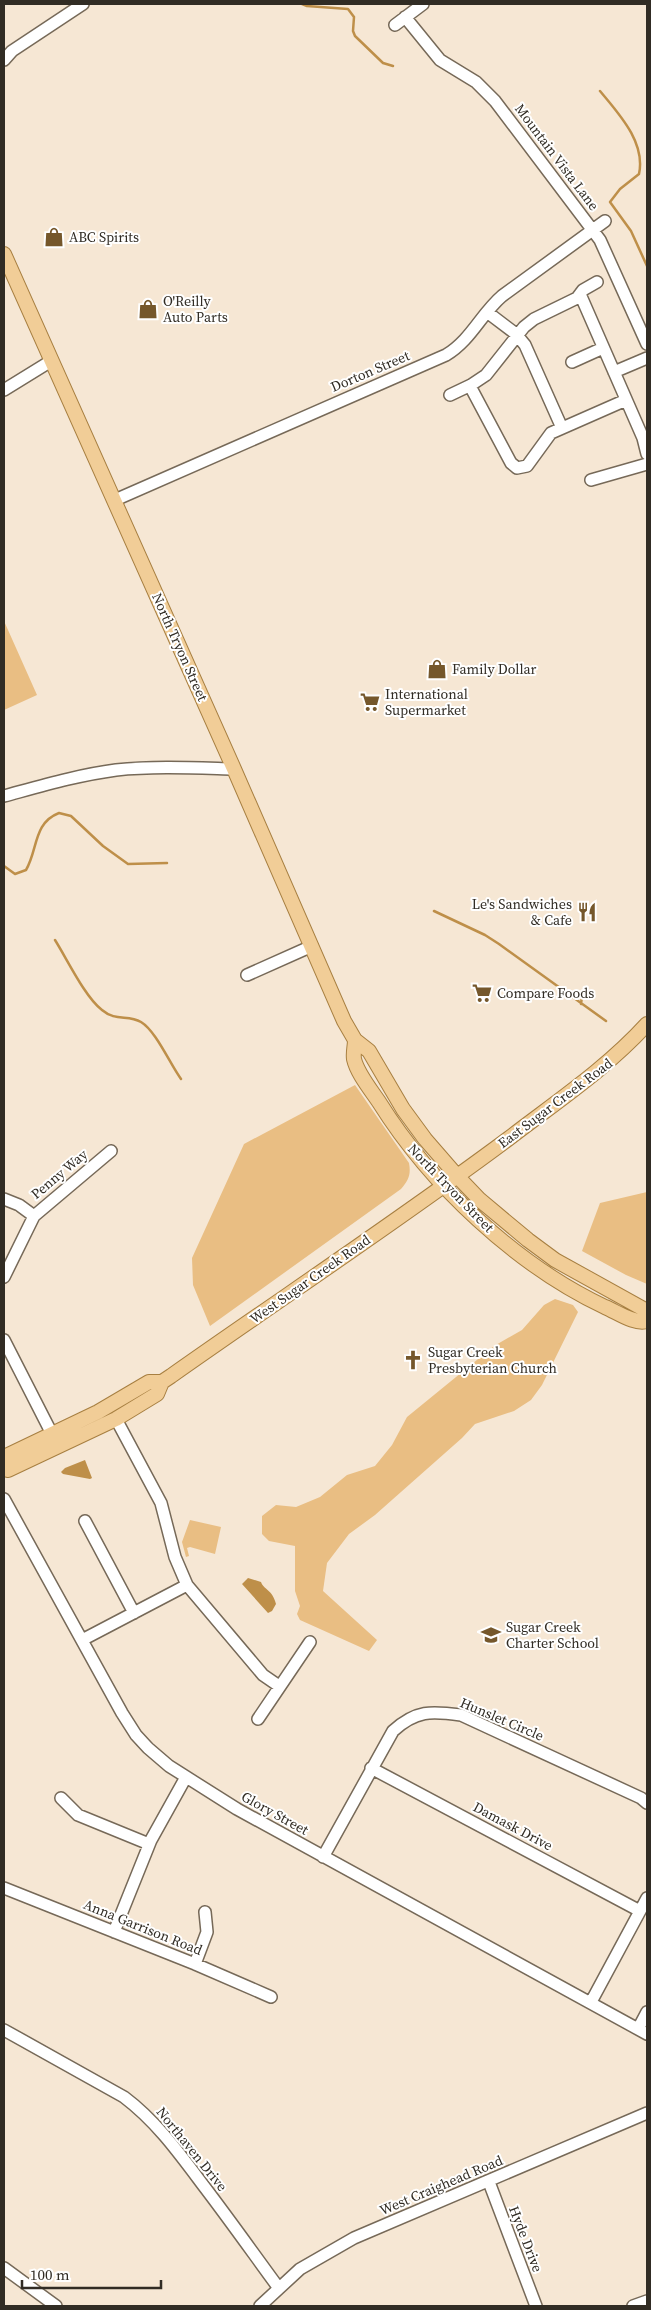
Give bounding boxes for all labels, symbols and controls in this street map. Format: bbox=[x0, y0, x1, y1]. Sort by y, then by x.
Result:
street label: Mountain Vista Lane bbox=[510, 100, 604, 214]
shop icon: ABC Spirits bbox=[43, 226, 65, 248]
place label: ABC Spirits bbox=[69, 227, 139, 247]
place label: O'Reilly Auto Parts bbox=[163, 291, 228, 327]
shop icon: O'Reilly Auto Parts bbox=[137, 298, 159, 320]
street label: Dorton Street bbox=[327, 345, 413, 397]
street label: North Tryon Street bbox=[147, 590, 213, 705]
shop icon: Family Dollar bbox=[426, 658, 448, 680]
place label: Family Dollar bbox=[452, 659, 537, 679]
place label: International Supermarket bbox=[385, 684, 468, 720]
supermarket icon: International Supermarket bbox=[359, 691, 381, 713]
place label: Le's Sandwiches & Cafe bbox=[472, 894, 572, 930]
restaurant icon: Le's Sandwiches & Cafe bbox=[576, 901, 598, 923]
supermarket icon: Compare Foods bbox=[471, 982, 493, 1004]
place label: Compare Foods bbox=[497, 983, 594, 1003]
street label: East Sugar Creek Road bbox=[493, 1053, 617, 1153]
street label: North Tryon Street bbox=[403, 1139, 499, 1237]
street label: Penny Way bbox=[26, 1144, 92, 1204]
street label: West Sugar Creek Road bbox=[246, 1230, 374, 1328]
place label: Sugar Creek Presbyterian Church bbox=[428, 1342, 557, 1378]
church icon: Sugar Creek Presbyterian Church bbox=[402, 1349, 424, 1371]
place label: Sugar Creek Charter School bbox=[506, 1617, 599, 1653]
school or university icon: Sugar Creek Charter School bbox=[480, 1624, 502, 1646]
street label: Hunslet Circle bbox=[457, 1692, 547, 1746]
street label: Glory Street bbox=[238, 1786, 313, 1840]
street label: Damask Drive bbox=[470, 1797, 556, 1855]
street label: Anna Garrison Road bbox=[81, 1894, 205, 1960]
street label: Northaven Drive bbox=[152, 2103, 232, 2195]
street label: West Craighead Road bbox=[376, 2150, 506, 2220]
street label: Hyde Drive bbox=[504, 2203, 548, 2275]
scale bar bbox=[22, 2258, 161, 2290]
text: 100 m bbox=[30, 2264, 70, 2285]

